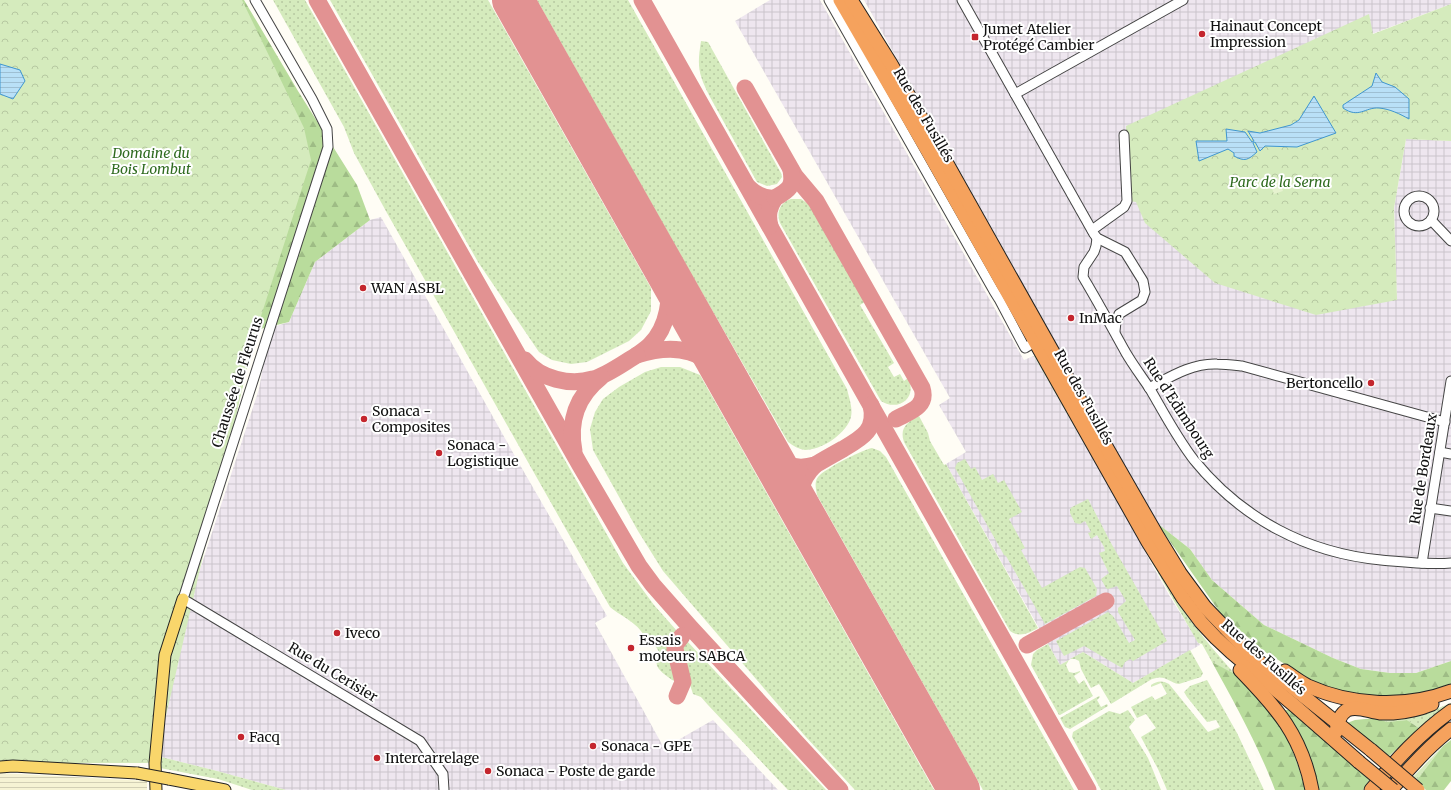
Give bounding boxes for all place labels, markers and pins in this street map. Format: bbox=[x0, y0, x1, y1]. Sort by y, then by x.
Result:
place label: Hainaut Concept Impression bbox=[1210, 17, 1322, 51]
place label: Jumet Atelier Protégé Cambier bbox=[982, 20, 1094, 54]
marker: Hainaut Concept Impression bbox=[1197, 29, 1207, 39]
marker: Jumet Atelier Protégé Cambier bbox=[970, 32, 980, 42]
place label: WAN ASBL bbox=[370, 279, 444, 297]
marker: WAN ASBL bbox=[358, 283, 368, 293]
place label: InMac bbox=[1079, 309, 1122, 327]
marker: InMac bbox=[1066, 313, 1076, 323]
place label: Bertoncello bbox=[1286, 374, 1363, 392]
marker: Bertoncello bbox=[1366, 378, 1376, 388]
place label: Sonaca - Composites bbox=[372, 402, 451, 436]
marker: Sonaca - Composites bbox=[359, 414, 369, 424]
place label: Sonaca - Logistique bbox=[447, 436, 518, 470]
marker: Sonaca - Logistique bbox=[434, 448, 444, 458]
place label: Iveco bbox=[345, 624, 380, 642]
marker: Iveco bbox=[332, 628, 342, 638]
place label: Essais moteurs SABCA bbox=[639, 631, 746, 665]
marker: Essais moteurs SABCA bbox=[626, 643, 636, 653]
place label: Facq bbox=[249, 728, 280, 746]
marker: Facq bbox=[236, 732, 246, 742]
place label: Sonaca - GPE bbox=[601, 737, 692, 755]
marker: Sonaca - GPE bbox=[588, 741, 598, 751]
place label: Intercarrelage bbox=[385, 749, 479, 767]
marker: Intercarrelage bbox=[372, 753, 382, 763]
place label: Sonaca - Poste de garde bbox=[496, 762, 655, 780]
marker: Sonaca - Poste de garde bbox=[483, 766, 493, 776]

